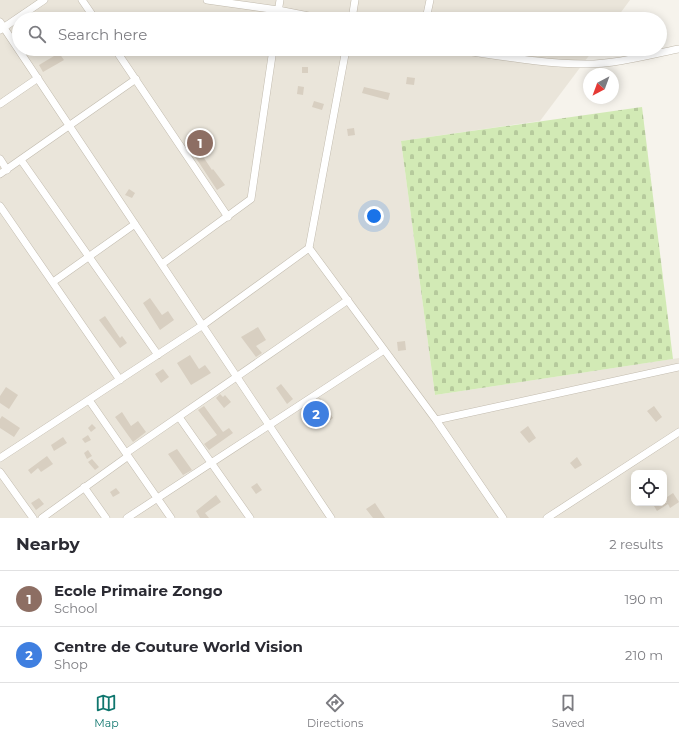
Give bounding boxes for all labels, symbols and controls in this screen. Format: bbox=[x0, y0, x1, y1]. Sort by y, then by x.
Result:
search box bbox=[12, 12, 667, 56]
icon: search bbox=[26, 23, 48, 45]
text: Search here bbox=[58, 25, 147, 44]
north arrow bbox=[583, 68, 619, 104]
pin: 1 bbox=[187, 128, 213, 158]
your location bbox=[364, 206, 384, 226]
pin: 2 bbox=[303, 399, 329, 429]
map controls bbox=[631, 470, 667, 506]
button: locate bbox=[631, 470, 667, 506]
text: Nearby bbox=[16, 534, 80, 554]
text: 2 results bbox=[609, 536, 663, 552]
text: Ecole Primaire Zongo bbox=[54, 581, 223, 600]
text: 1 bbox=[26, 591, 32, 607]
text: 190 m bbox=[625, 591, 663, 607]
text: School bbox=[54, 600, 98, 616]
text: Centre de Couture World Vision bbox=[54, 637, 303, 656]
text: 2 bbox=[25, 647, 33, 663]
text: 210 m bbox=[625, 647, 663, 663]
text: Shop bbox=[54, 656, 88, 672]
tab: Map bbox=[94, 692, 119, 730]
tab: Directions bbox=[307, 692, 363, 730]
tab: Saved bbox=[552, 692, 585, 730]

